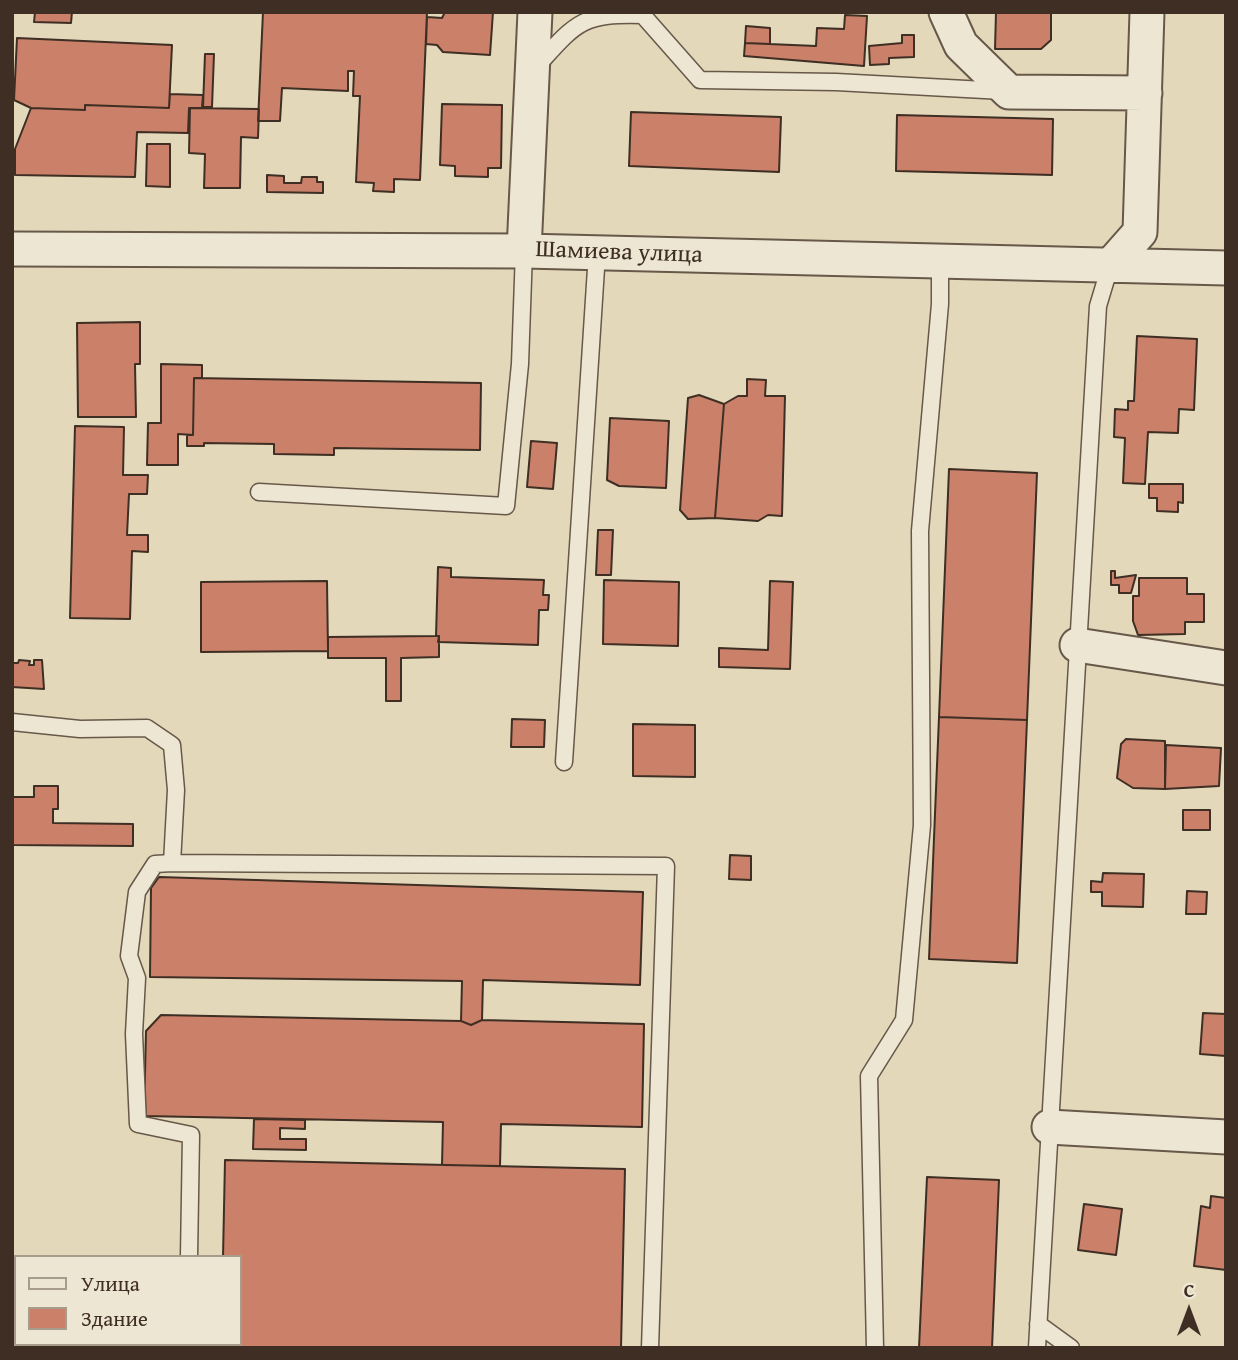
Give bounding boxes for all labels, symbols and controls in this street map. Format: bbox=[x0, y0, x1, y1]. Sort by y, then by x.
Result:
street label: Шамиева улица bbox=[535, 236, 703, 270]
legend bbox=[14, 1255, 242, 1346]
text: Улица bbox=[81, 1268, 140, 1299]
north arrow bbox=[1154, 1276, 1224, 1346]
text: С bbox=[1184, 1276, 1194, 1304]
text: Здание bbox=[81, 1303, 148, 1334]

